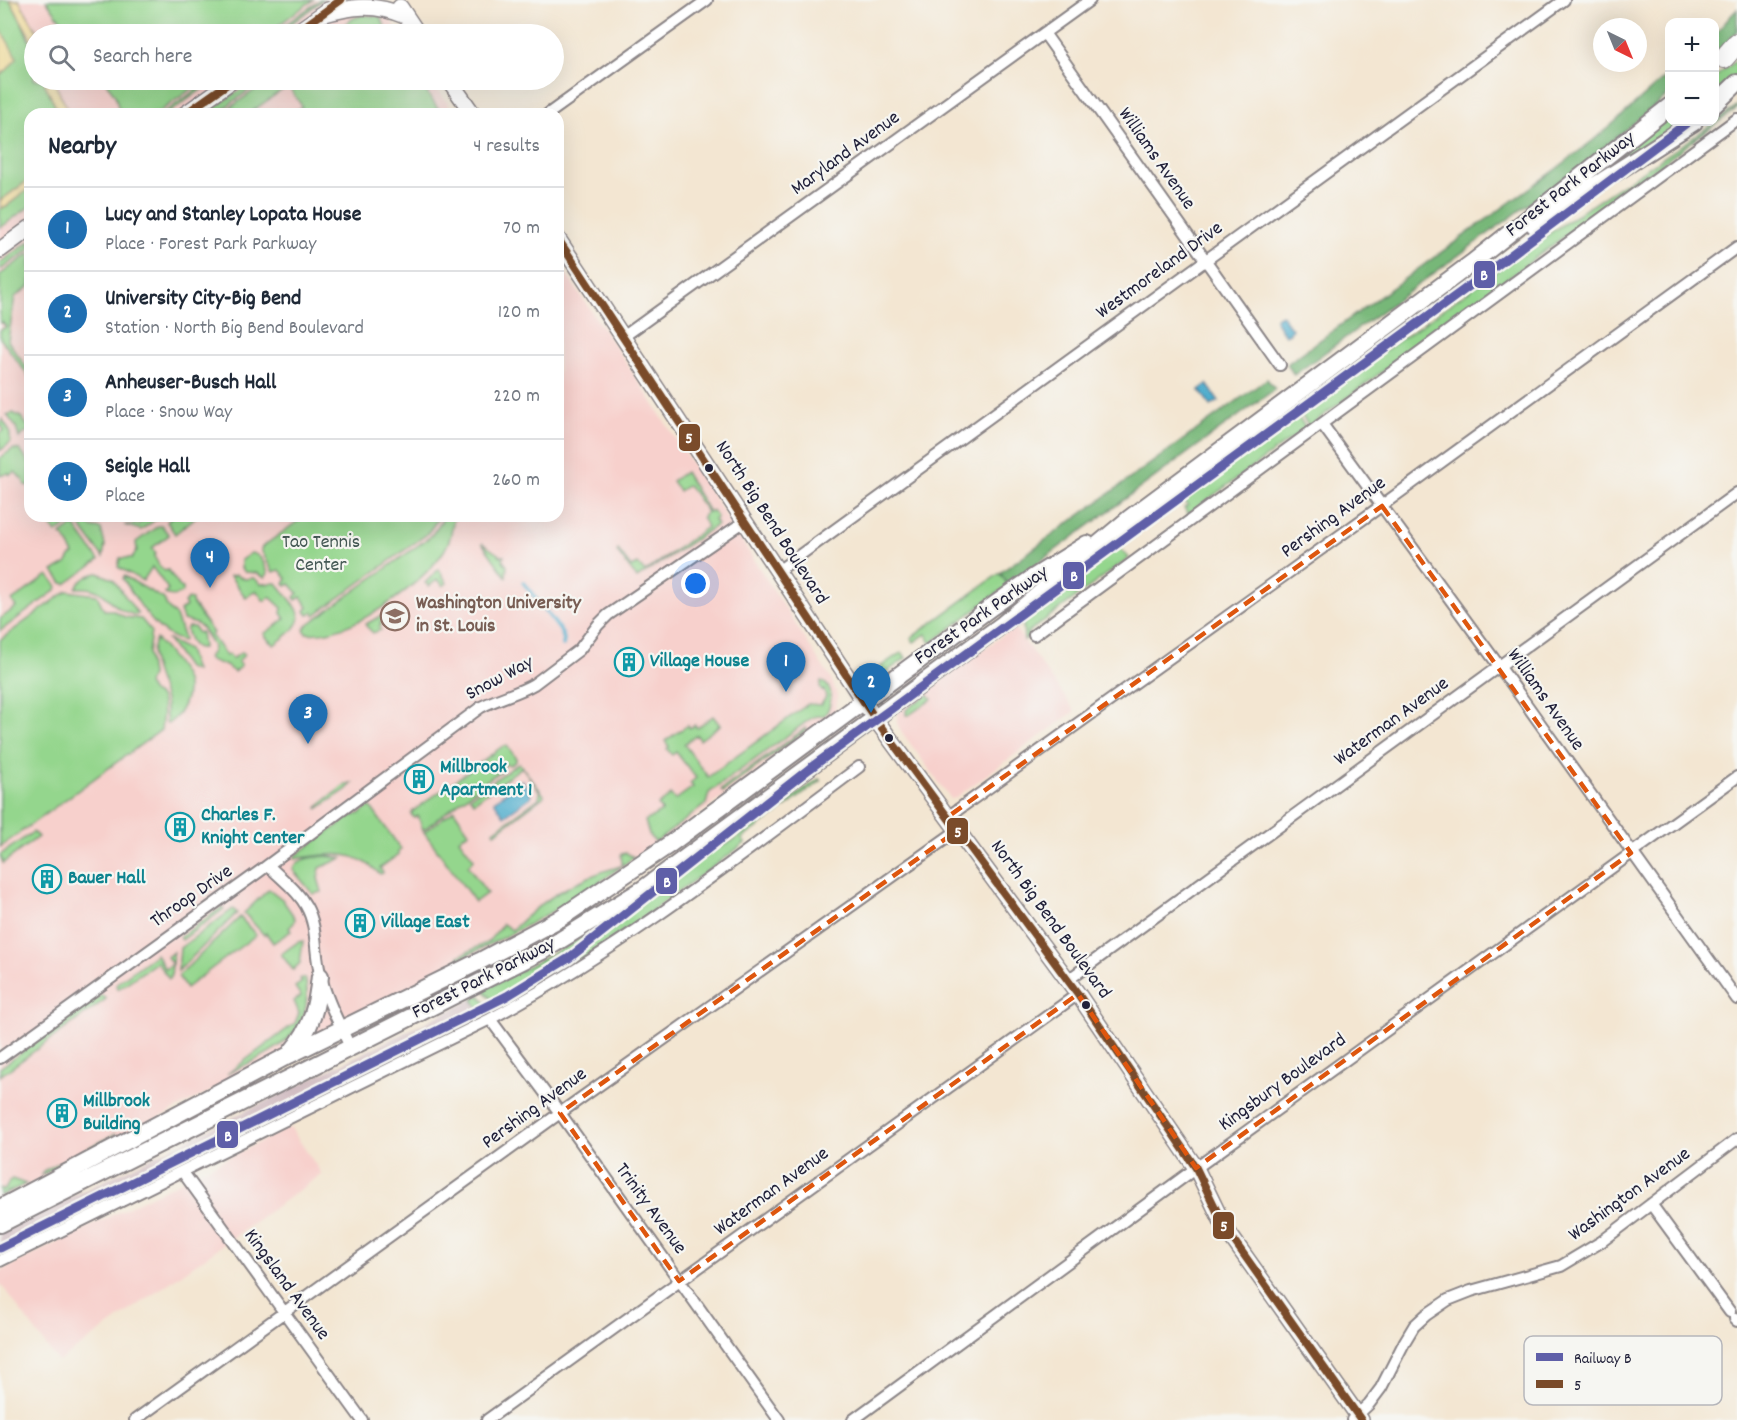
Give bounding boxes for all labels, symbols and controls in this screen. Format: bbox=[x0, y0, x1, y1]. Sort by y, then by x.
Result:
north arrow bbox=[1593, 18, 1647, 72]
map controls bbox=[1665, 18, 1719, 126]
button: + bbox=[1665, 18, 1719, 72]
search box bbox=[24, 24, 564, 90]
icon: search bbox=[45, 41, 78, 74]
text: Search here bbox=[93, 42, 192, 73]
button: − bbox=[1665, 72, 1719, 126]
street label: Williams Avenue bbox=[1110, 102, 1202, 216]
street label: Maryland Avenue bbox=[786, 105, 906, 203]
street label: Forest Park Parkway bbox=[1500, 125, 1642, 245]
text: Nearby bbox=[48, 129, 116, 166]
text: 4 results bbox=[473, 133, 540, 161]
text: Lucy and Stanley Lopata House bbox=[105, 200, 361, 231]
text: 1 bbox=[65, 215, 70, 243]
text: 70 m bbox=[503, 215, 540, 243]
street label: Westmoreland Drive bbox=[1091, 215, 1229, 327]
text: Place · Forest Park Parkway bbox=[105, 231, 316, 259]
line badge: B bbox=[1473, 260, 1496, 289]
text: B bbox=[1480, 265, 1488, 288]
text: University City-Big Bend bbox=[105, 284, 301, 315]
text: 2 bbox=[63, 299, 72, 327]
text: 120 m bbox=[498, 299, 540, 327]
text: Station · North Big Bend Boulevard bbox=[105, 315, 364, 343]
text: Anheuser-Busch Hall bbox=[105, 368, 276, 399]
text: 3 bbox=[63, 383, 72, 411]
text: 220 m bbox=[493, 383, 540, 411]
text: Place · Snow Way bbox=[105, 399, 232, 427]
line badge: 5 bbox=[678, 423, 701, 452]
text: 5 bbox=[685, 428, 693, 451]
street label: North Big Bend Boulevard bbox=[707, 436, 835, 610]
text: Seigle Hall bbox=[105, 452, 190, 483]
unlabelled marker bbox=[703, 462, 715, 474]
text: 4 bbox=[63, 467, 72, 495]
text: 260 m bbox=[492, 467, 540, 495]
street label: Pershing Avenue bbox=[1276, 470, 1392, 566]
text: Place bbox=[105, 483, 145, 511]
park label: Tao Tennis Center bbox=[282, 529, 360, 580]
pin: 4 bbox=[190, 538, 230, 588]
street label: Forest Park Parkway bbox=[909, 559, 1055, 673]
line badge: B bbox=[1062, 561, 1085, 590]
text: B bbox=[1070, 566, 1078, 589]
your location bbox=[681, 569, 710, 598]
place label: Washington University in St. Louis bbox=[416, 590, 582, 641]
school or university icon: Washington University in St. Louis bbox=[379, 600, 411, 632]
pin: 1 bbox=[766, 642, 806, 692]
street label: Williams Avenue bbox=[1499, 643, 1591, 757]
building icon: Village House bbox=[613, 646, 645, 678]
place label: Village House bbox=[650, 648, 749, 676]
street label: Snow Way bbox=[461, 649, 540, 709]
pin: 2 bbox=[852, 664, 890, 713]
street label: Waterman Avenue bbox=[1329, 671, 1455, 773]
pin: 3 bbox=[288, 694, 328, 744]
unlabelled marker bbox=[883, 732, 895, 744]
place label: Millbrook Apartment 1 bbox=[440, 754, 532, 805]
building icon: Millbrook Apartment 1 bbox=[403, 763, 435, 795]
place label: Charles F. Knight Center bbox=[201, 802, 305, 853]
building icon: Charles F. Knight Center bbox=[164, 811, 196, 843]
line badge: 5 bbox=[946, 817, 969, 845]
text: 5 bbox=[954, 822, 962, 845]
street label: North Big Bend Boulevard bbox=[983, 835, 1117, 1005]
street label: Throop Drive bbox=[145, 858, 239, 936]
building icon: Bauer Hall bbox=[31, 863, 63, 895]
place label: Bauer Hall bbox=[68, 865, 146, 893]
line badge: B bbox=[655, 867, 678, 895]
text: B bbox=[663, 872, 671, 895]
building icon: Village East bbox=[344, 907, 376, 939]
place label: Village East bbox=[381, 909, 470, 937]
street label: Forest Park Parkway bbox=[407, 930, 561, 1027]
unlabelled marker bbox=[1080, 999, 1092, 1011]
street label: Kingsbury Boulevard bbox=[1213, 1027, 1353, 1139]
street label: Pershing Avenue bbox=[477, 1061, 593, 1157]
place label: Millbrook Building bbox=[83, 1088, 150, 1139]
building icon: Millbrook Building bbox=[46, 1097, 78, 1129]
line badge: B bbox=[216, 1120, 239, 1149]
text: B bbox=[224, 1126, 232, 1149]
street label: Waterman Avenue bbox=[709, 1141, 835, 1243]
street label: Washington Avenue bbox=[1563, 1141, 1697, 1249]
street label: Trinity Avenue bbox=[607, 1158, 693, 1261]
line badge: 5 bbox=[1212, 1211, 1235, 1240]
text: 5 bbox=[1220, 1216, 1228, 1239]
street label: Kingsland Avenue bbox=[236, 1224, 336, 1347]
legend bbox=[1524, 1336, 1722, 1405]
text: Railway B bbox=[1574, 1348, 1632, 1371]
text: 5 bbox=[1574, 1375, 1581, 1398]

